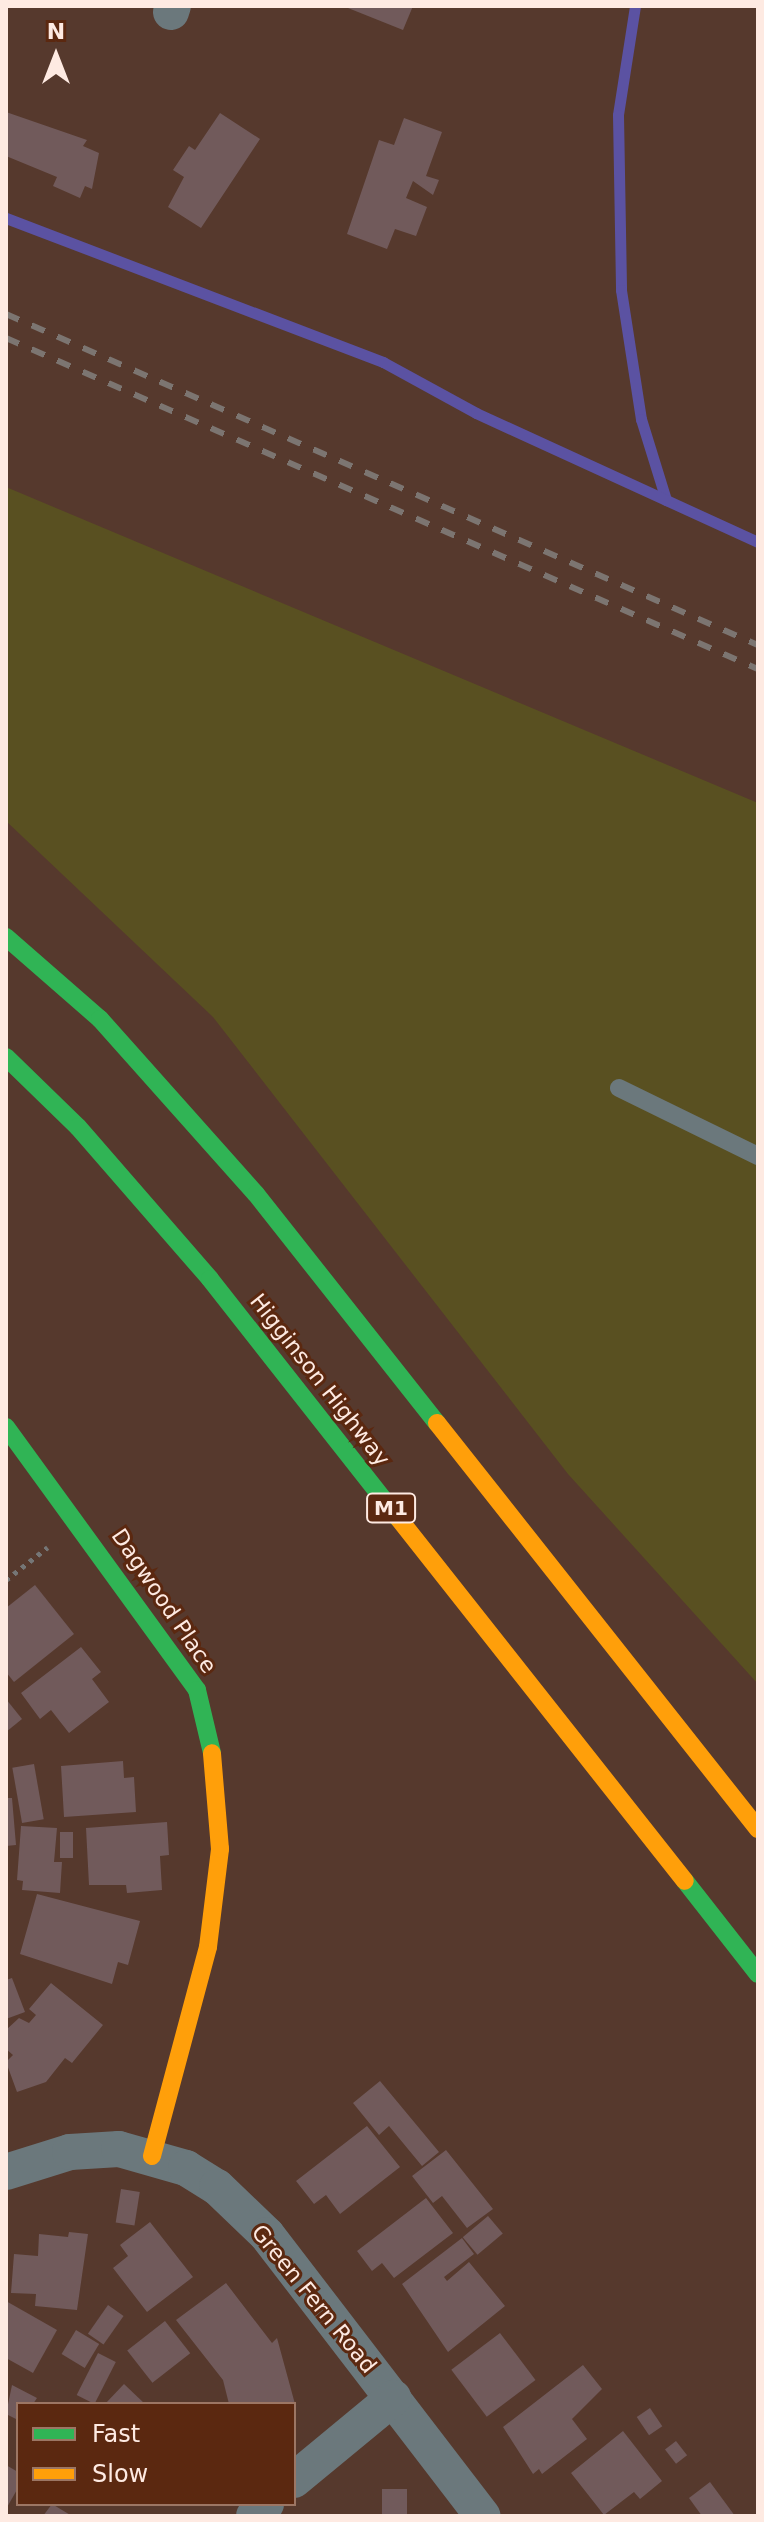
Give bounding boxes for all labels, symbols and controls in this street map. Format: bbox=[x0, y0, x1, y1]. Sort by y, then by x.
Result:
north arrow bbox=[16, 16, 96, 96]
text: N bbox=[47, 19, 65, 44]
street label: Higginson Highway bbox=[244, 1289, 396, 1471]
road number: M1 bbox=[365, 1492, 417, 1524]
street label: Dagwood Place bbox=[106, 1524, 222, 1678]
street label: Green Fern Road bbox=[246, 2219, 382, 2379]
legend bbox=[16, 2402, 296, 2506]
text: Fast bbox=[92, 2420, 140, 2448]
text: Slow bbox=[92, 2460, 148, 2488]

